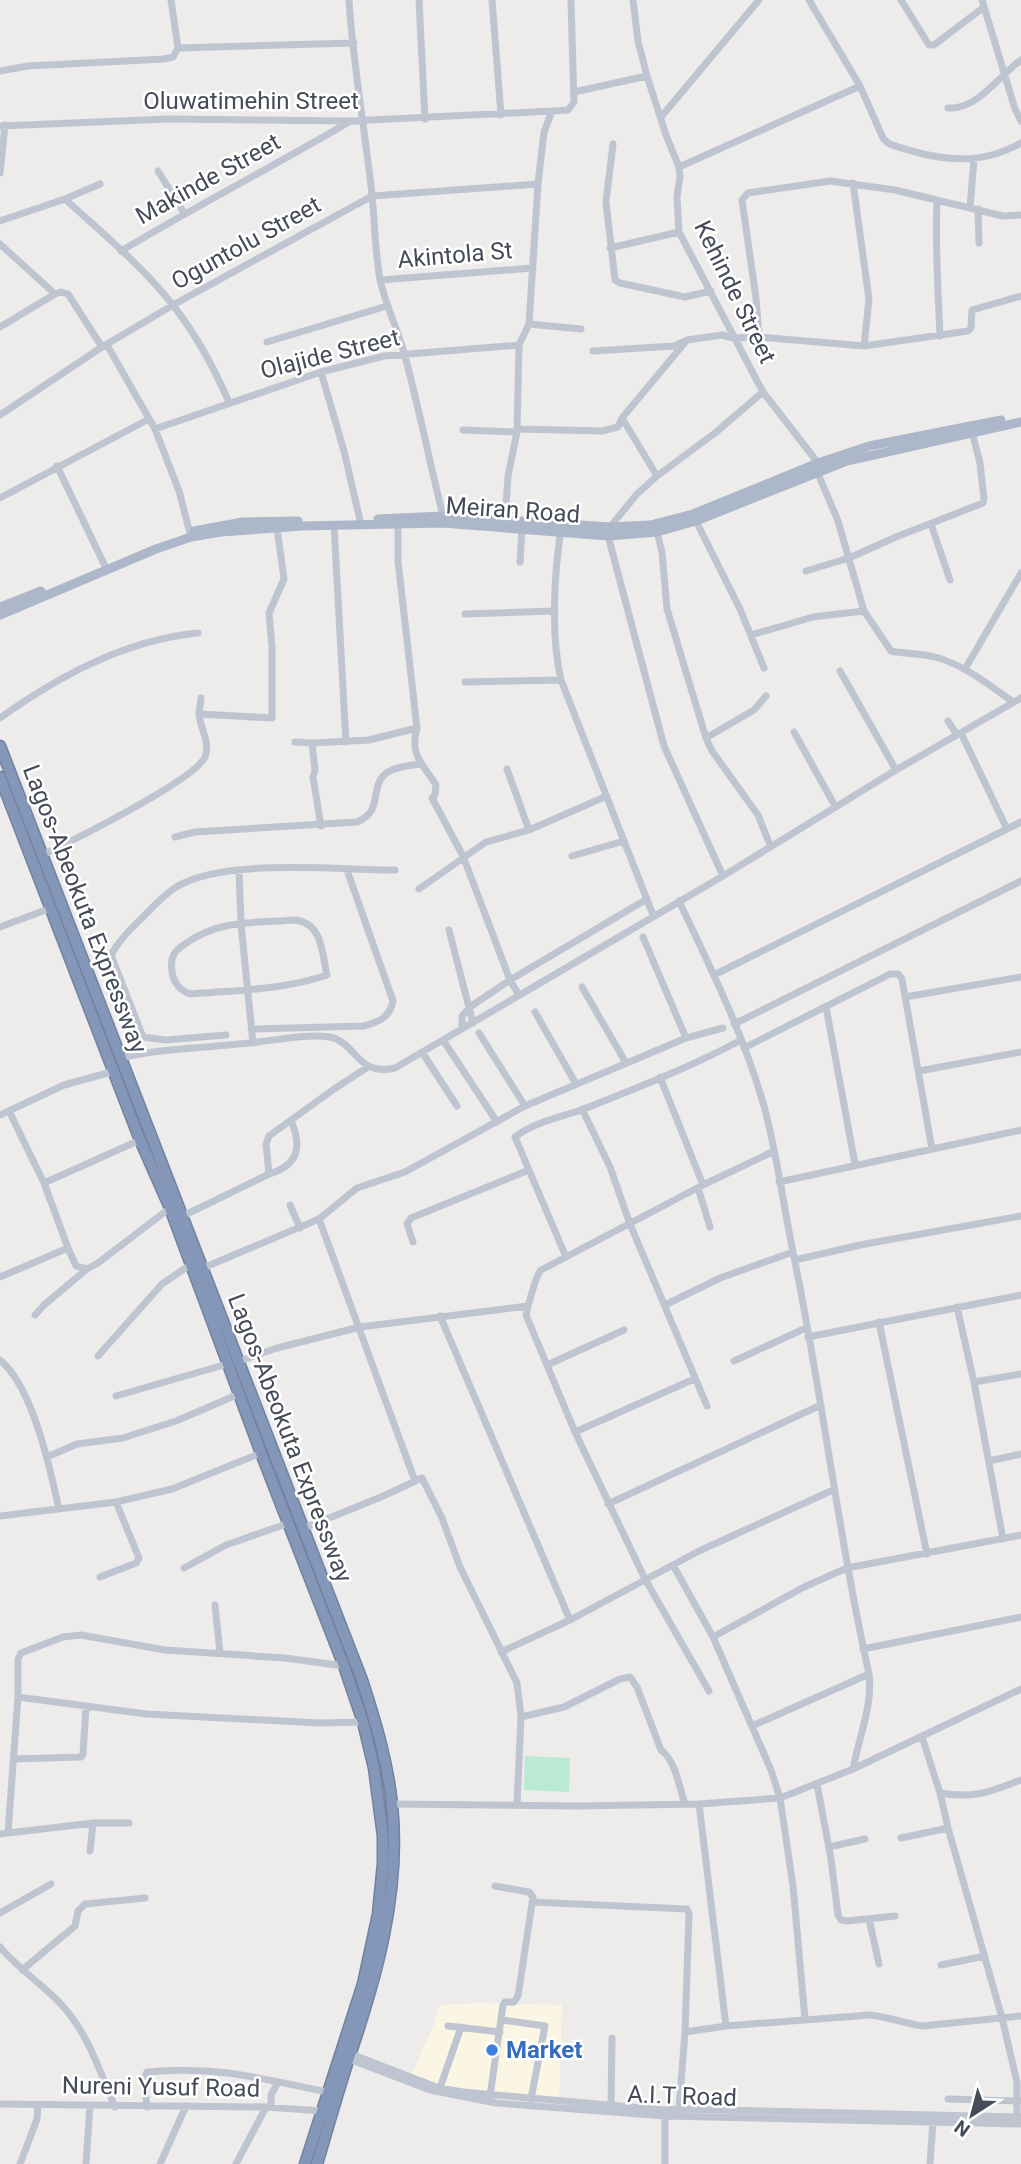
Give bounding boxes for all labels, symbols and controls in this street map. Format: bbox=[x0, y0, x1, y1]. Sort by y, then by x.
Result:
street label: Oluwatimehin Street bbox=[143, 87, 359, 115]
street label: Makinde Street bbox=[131, 128, 285, 230]
street label: Oguntolu Street bbox=[167, 190, 326, 296]
street label: Kehinde Street bbox=[688, 216, 782, 368]
street label: Akintola St bbox=[396, 236, 514, 274]
street label: Olajide Street bbox=[257, 323, 403, 385]
street label: Meiran Road bbox=[445, 491, 581, 529]
street label: Lagos-Abeokuta Expressway bbox=[17, 761, 153, 1058]
street label: Lagos-Abeokuta Expressway bbox=[222, 1290, 358, 1587]
place label: Market bbox=[506, 2036, 582, 2064]
marker: Market bbox=[484, 2042, 500, 2058]
street label: Nureni Yusuf Road bbox=[62, 2071, 260, 2103]
street label: A.I.T Road bbox=[627, 2080, 737, 2112]
north arrow bbox=[937, 2080, 1007, 2150]
text: N bbox=[950, 2115, 974, 2142]

